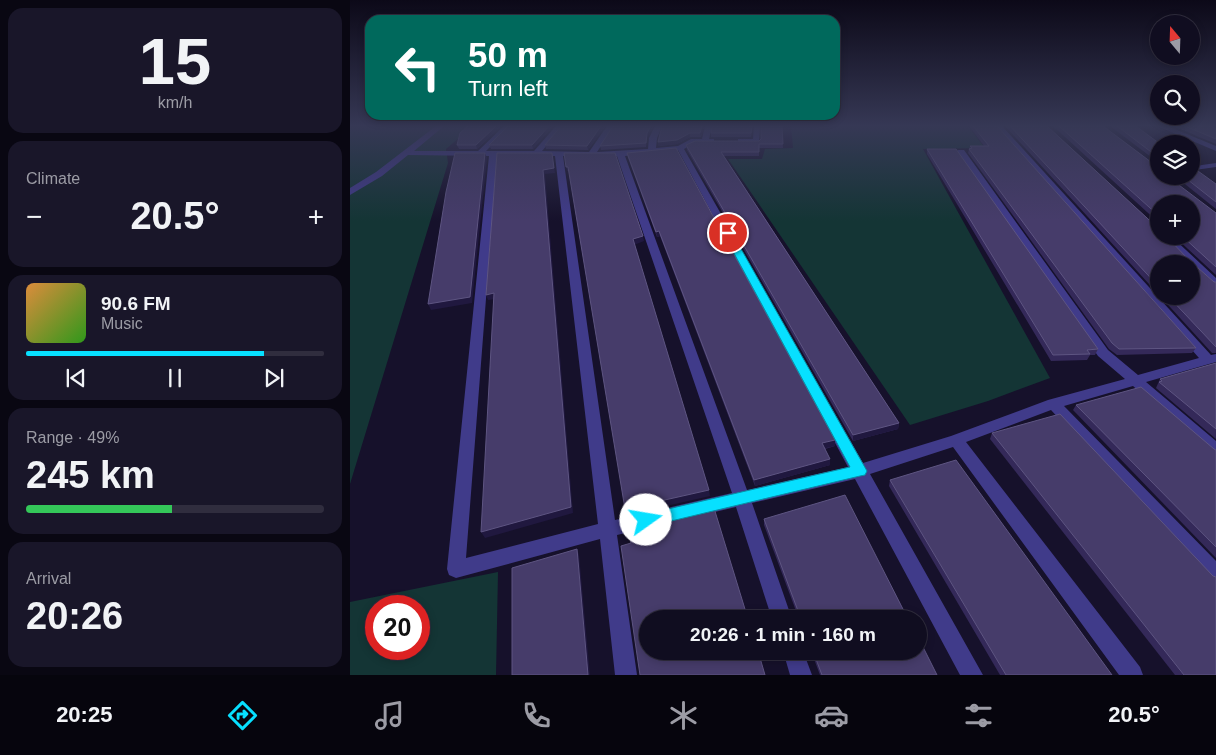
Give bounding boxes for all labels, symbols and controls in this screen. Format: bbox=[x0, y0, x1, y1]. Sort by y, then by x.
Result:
north arrow bbox=[1150, 15, 1200, 65]
map controls bbox=[1150, 15, 1200, 305]
text: 15 bbox=[139, 25, 211, 98]
icon: left bbox=[385, 35, 450, 100]
text: 50 m bbox=[468, 35, 548, 74]
button: search bbox=[1150, 75, 1200, 125]
text: Turn left bbox=[468, 76, 548, 101]
text: km/h bbox=[158, 94, 192, 111]
button: layers bbox=[1150, 135, 1200, 185]
text: Climate bbox=[26, 170, 80, 187]
text: 20.5° bbox=[130, 195, 220, 237]
button: + bbox=[1150, 195, 1200, 245]
text: − bbox=[26, 201, 42, 232]
text: + bbox=[308, 201, 324, 232]
pin bbox=[707, 212, 749, 254]
icon: arrive bbox=[714, 219, 742, 247]
button: − bbox=[1150, 255, 1200, 305]
text: 90.6 FM bbox=[101, 293, 171, 314]
text: Music bbox=[101, 315, 143, 332]
icon: previous bbox=[62, 364, 90, 392]
icon: pause bbox=[161, 364, 189, 392]
icon: next bbox=[260, 364, 288, 392]
text: Range · 49% bbox=[26, 429, 119, 446]
text: 245 km bbox=[26, 454, 155, 496]
position arrow bbox=[619, 493, 671, 545]
text: Arrival bbox=[26, 570, 71, 587]
text: 20:26 bbox=[26, 595, 123, 637]
speed limit sign: 20 bbox=[365, 595, 430, 660]
text: 20:26 · 1 min · 160 m bbox=[690, 624, 876, 645]
icon: directions bbox=[225, 698, 260, 733]
icon: music bbox=[372, 698, 407, 733]
icon: phone bbox=[519, 698, 554, 733]
icon: climate bbox=[666, 698, 701, 733]
icon: car bbox=[814, 698, 849, 733]
icon: filters bbox=[961, 698, 996, 733]
text: 20:25 bbox=[56, 702, 112, 727]
text: 20.5° bbox=[1108, 702, 1160, 727]

